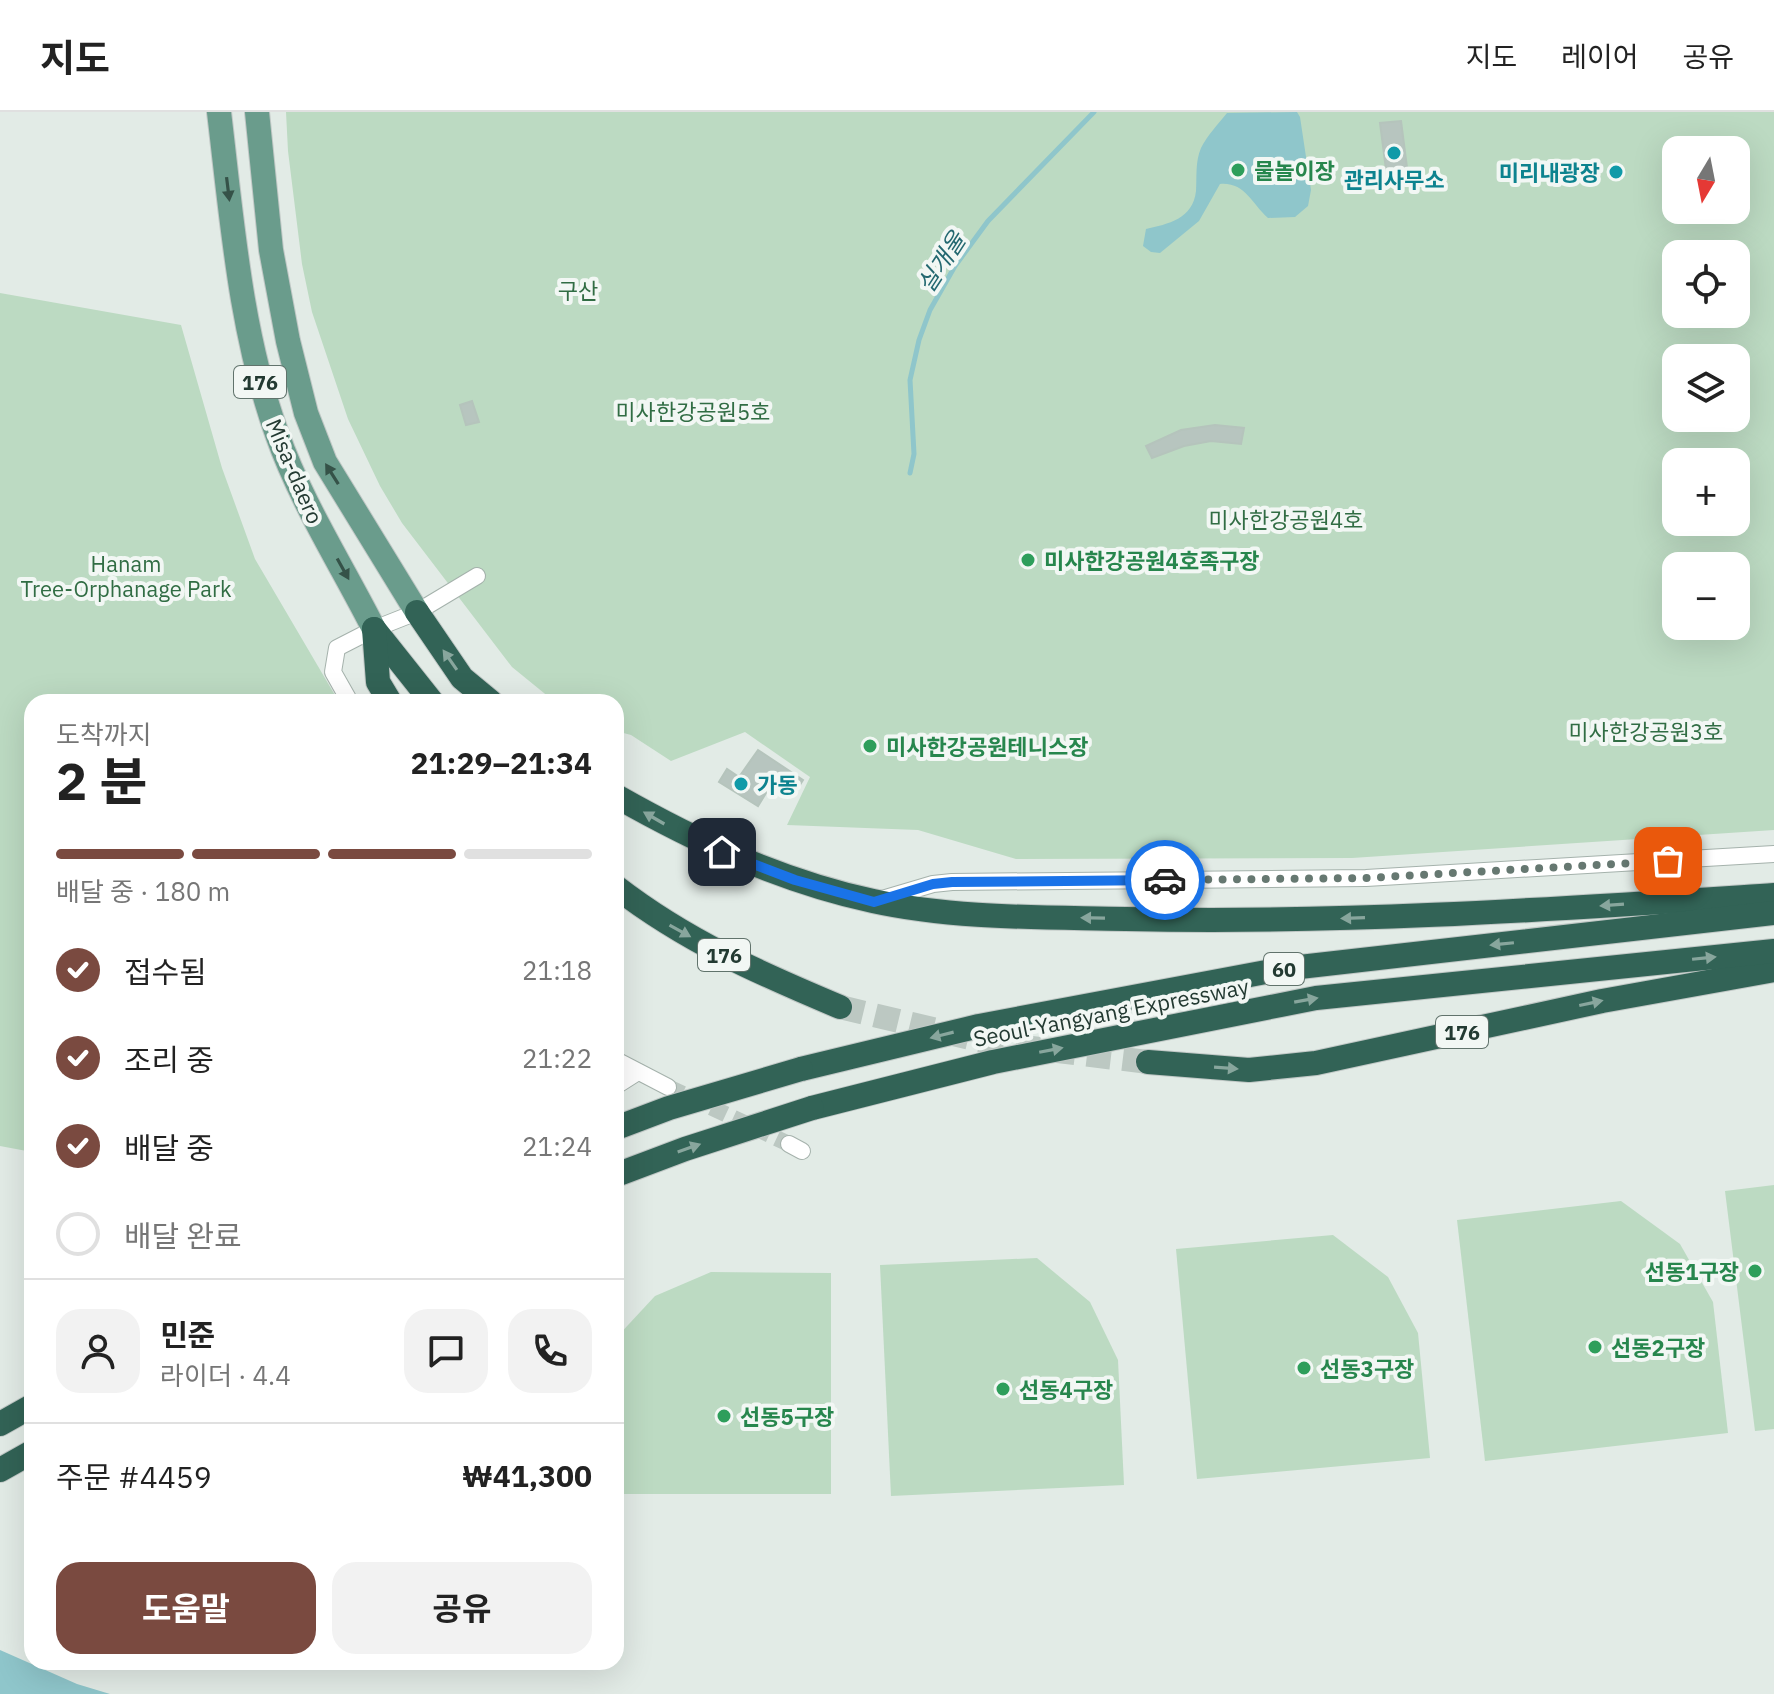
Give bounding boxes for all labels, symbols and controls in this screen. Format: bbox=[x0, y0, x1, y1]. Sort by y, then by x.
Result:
text: 지도 bbox=[40, 33, 110, 82]
text: 지도 bbox=[1466, 38, 1517, 75]
text: 레이어 bbox=[1561, 38, 1638, 75]
text: 공유 bbox=[1682, 38, 1734, 75]
north arrow bbox=[1662, 136, 1750, 224]
map controls bbox=[1662, 136, 1750, 640]
marker: 관리사무소 bbox=[1385, 144, 1403, 162]
place label: 물놀이장 bbox=[1254, 156, 1335, 185]
place label: 미리내광장 bbox=[1499, 158, 1600, 187]
marker: 물놀이장 bbox=[1229, 161, 1247, 179]
marker: 미리내광장 bbox=[1607, 163, 1625, 181]
place label: 관리사무소 bbox=[1343, 165, 1445, 194]
one-way arrow bbox=[222, 177, 235, 202]
water label: 실개울 bbox=[910, 224, 974, 298]
button: locate bbox=[1662, 240, 1750, 328]
park label: 구산 bbox=[558, 276, 598, 305]
button: layers bbox=[1662, 344, 1750, 432]
road number: 176 bbox=[234, 366, 286, 398]
park label: 미사한강공원5호 bbox=[616, 397, 770, 426]
street label: Misa-daero bbox=[260, 414, 330, 528]
button: + bbox=[1662, 448, 1750, 536]
one-way arrow bbox=[325, 463, 339, 485]
park label: 미사한강공원4호 bbox=[1209, 505, 1363, 534]
place label: 미사한강공원4호족구장 bbox=[1044, 546, 1260, 575]
park label: Hanam Tree-Orphanage Park bbox=[20, 549, 232, 603]
marker: 미사한강공원4호족구장 bbox=[1019, 551, 1037, 569]
button: − bbox=[1662, 552, 1750, 640]
one-way arrow bbox=[336, 557, 349, 580]
one-way arrow bbox=[443, 650, 458, 671]
text: 도착까지 bbox=[56, 717, 152, 751]
park label: 미사한강공원3호 bbox=[1569, 717, 1723, 746]
place label: 미사한강공원테니스장 bbox=[886, 732, 1088, 761]
marker: 미사한강공원테니스장 bbox=[861, 737, 879, 755]
text: 21:29–21:34 bbox=[411, 743, 592, 782]
text: 2 분 bbox=[56, 747, 147, 814]
place label: 가동 bbox=[757, 770, 797, 799]
marker: 가동 bbox=[732, 775, 750, 793]
one-way arrow bbox=[643, 811, 665, 825]
pin bbox=[688, 818, 756, 886]
pin bbox=[1634, 827, 1702, 895]
icon: home bbox=[700, 830, 744, 874]
icon: bag bbox=[1646, 839, 1690, 883]
courier bbox=[1125, 840, 1205, 920]
icon: car bbox=[1143, 858, 1187, 902]
text: 배달 중 · 180 m bbox=[56, 874, 230, 908]
one-way arrow bbox=[1599, 899, 1624, 912]
one-way arrow bbox=[1080, 912, 1105, 925]
one-way arrow bbox=[1340, 912, 1365, 925]
one-way arrow bbox=[669, 924, 691, 938]
one-way arrow bbox=[1489, 938, 1514, 951]
road number: 176 bbox=[698, 939, 750, 971]
icon: check bbox=[56, 948, 100, 992]
one-way arrow bbox=[1692, 951, 1717, 964]
text: 접수됨 bbox=[124, 952, 207, 991]
text: 21:18 bbox=[522, 953, 592, 987]
road number: 60 bbox=[1264, 953, 1304, 985]
street label: Seoul-Yangyang Expressway bbox=[971, 971, 1251, 1053]
one-way arrow bbox=[1294, 993, 1319, 1005]
one-way arrow bbox=[1579, 996, 1604, 1009]
road number: 176 bbox=[1436, 1016, 1488, 1048]
one-way arrow bbox=[929, 1029, 954, 1042]
icon: check bbox=[56, 1036, 100, 1080]
text: 조리 중 bbox=[124, 1040, 214, 1079]
text: 21:22 bbox=[522, 1041, 592, 1075]
one-way arrow bbox=[1039, 1044, 1064, 1056]
one-way arrow bbox=[1214, 1062, 1239, 1075]
icon: check bbox=[56, 1124, 100, 1168]
text: 배달 중 bbox=[124, 1128, 214, 1167]
text: 21:24 bbox=[522, 1129, 592, 1163]
one-way arrow bbox=[677, 1141, 701, 1153]
text: 배달 완료 bbox=[124, 1216, 241, 1255]
place label: 선동1구장 bbox=[1645, 1257, 1739, 1286]
marker: 선동1구장 bbox=[1746, 1262, 1764, 1280]
button: person bbox=[56, 1309, 140, 1393]
button: chat bbox=[404, 1309, 488, 1393]
button: phone bbox=[508, 1309, 592, 1393]
text: 민준 bbox=[160, 1315, 215, 1354]
place label: 선동2구장 bbox=[1611, 1333, 1705, 1362]
marker: 선동2구장 bbox=[1586, 1338, 1604, 1356]
place label: 선동3구장 bbox=[1320, 1354, 1414, 1383]
text: 라이더 · 4.4 bbox=[160, 1358, 291, 1392]
marker: 선동3구장 bbox=[1295, 1359, 1313, 1377]
place label: 선동4구장 bbox=[1019, 1375, 1113, 1404]
marker: 선동4구장 bbox=[994, 1380, 1012, 1398]
place label: 선동5구장 bbox=[740, 1402, 834, 1431]
marker: 선동5구장 bbox=[715, 1407, 733, 1425]
text: ₩41,300 bbox=[462, 1456, 592, 1495]
text: 주문 #4459 bbox=[56, 1457, 212, 1496]
button: 도움말 bbox=[56, 1562, 316, 1654]
button: 공유 bbox=[332, 1562, 592, 1654]

